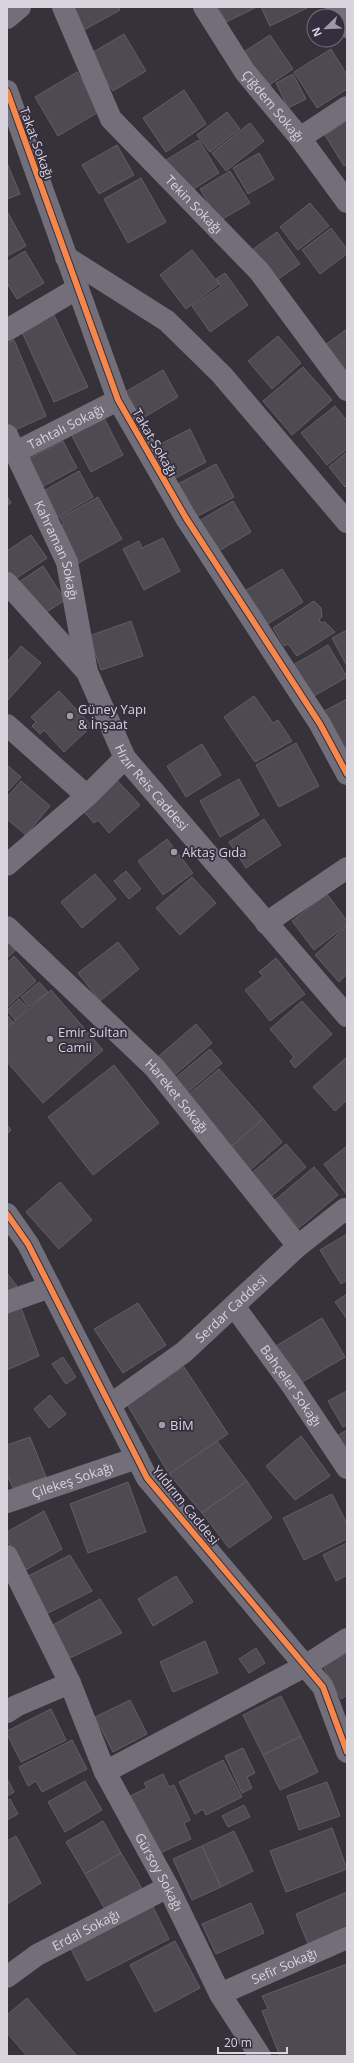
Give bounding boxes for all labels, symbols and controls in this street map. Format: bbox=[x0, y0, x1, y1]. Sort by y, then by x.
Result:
north arrow bbox=[306, 8, 346, 48]
text: N bbox=[308, 25, 325, 39]
street label: Çiğdem Sokağı bbox=[238, 66, 309, 145]
street label: Takat Sokağı bbox=[16, 104, 58, 182]
street label: Tekin Sokağı bbox=[161, 171, 227, 238]
street label: Tahtalı Sokağı bbox=[24, 400, 107, 454]
street label: Takat Sokağı bbox=[128, 405, 182, 479]
street label: Kahraman Sokağı bbox=[30, 497, 83, 601]
place label: Güney Yapı & İnşaat bbox=[78, 700, 146, 733]
marker: Güney Yapı & İnşaat bbox=[65, 711, 75, 721]
street label: Hızır Reis Caddesi bbox=[111, 741, 192, 834]
place label: Aktaş Gıda bbox=[182, 843, 246, 861]
marker: Aktaş Gıda bbox=[169, 847, 179, 857]
place label: Emir Sultan Camii bbox=[58, 1023, 127, 1056]
marker: Emir Sultan Camii bbox=[45, 1034, 55, 1044]
street label: Hareket Sokağı bbox=[142, 1055, 213, 1137]
street label: Serdar Caddesi bbox=[191, 1271, 271, 1346]
street label: Bahçeler Sokağı bbox=[256, 1341, 326, 1430]
place label: BİM bbox=[170, 1416, 194, 1434]
marker: BİM bbox=[157, 1420, 167, 1430]
street label: Çilekeş Sokağı bbox=[29, 1458, 116, 1502]
street label: Yıldırım Caddesi bbox=[148, 1462, 224, 1548]
street label: Gürsoy Sokağı bbox=[131, 1830, 187, 1914]
street label: Erdal Sokağı bbox=[49, 1905, 123, 1955]
street label: Sefir Sokağı bbox=[248, 1943, 320, 1988]
scale bar bbox=[218, 2029, 287, 2055]
text: 20 m bbox=[224, 2034, 252, 2051]

